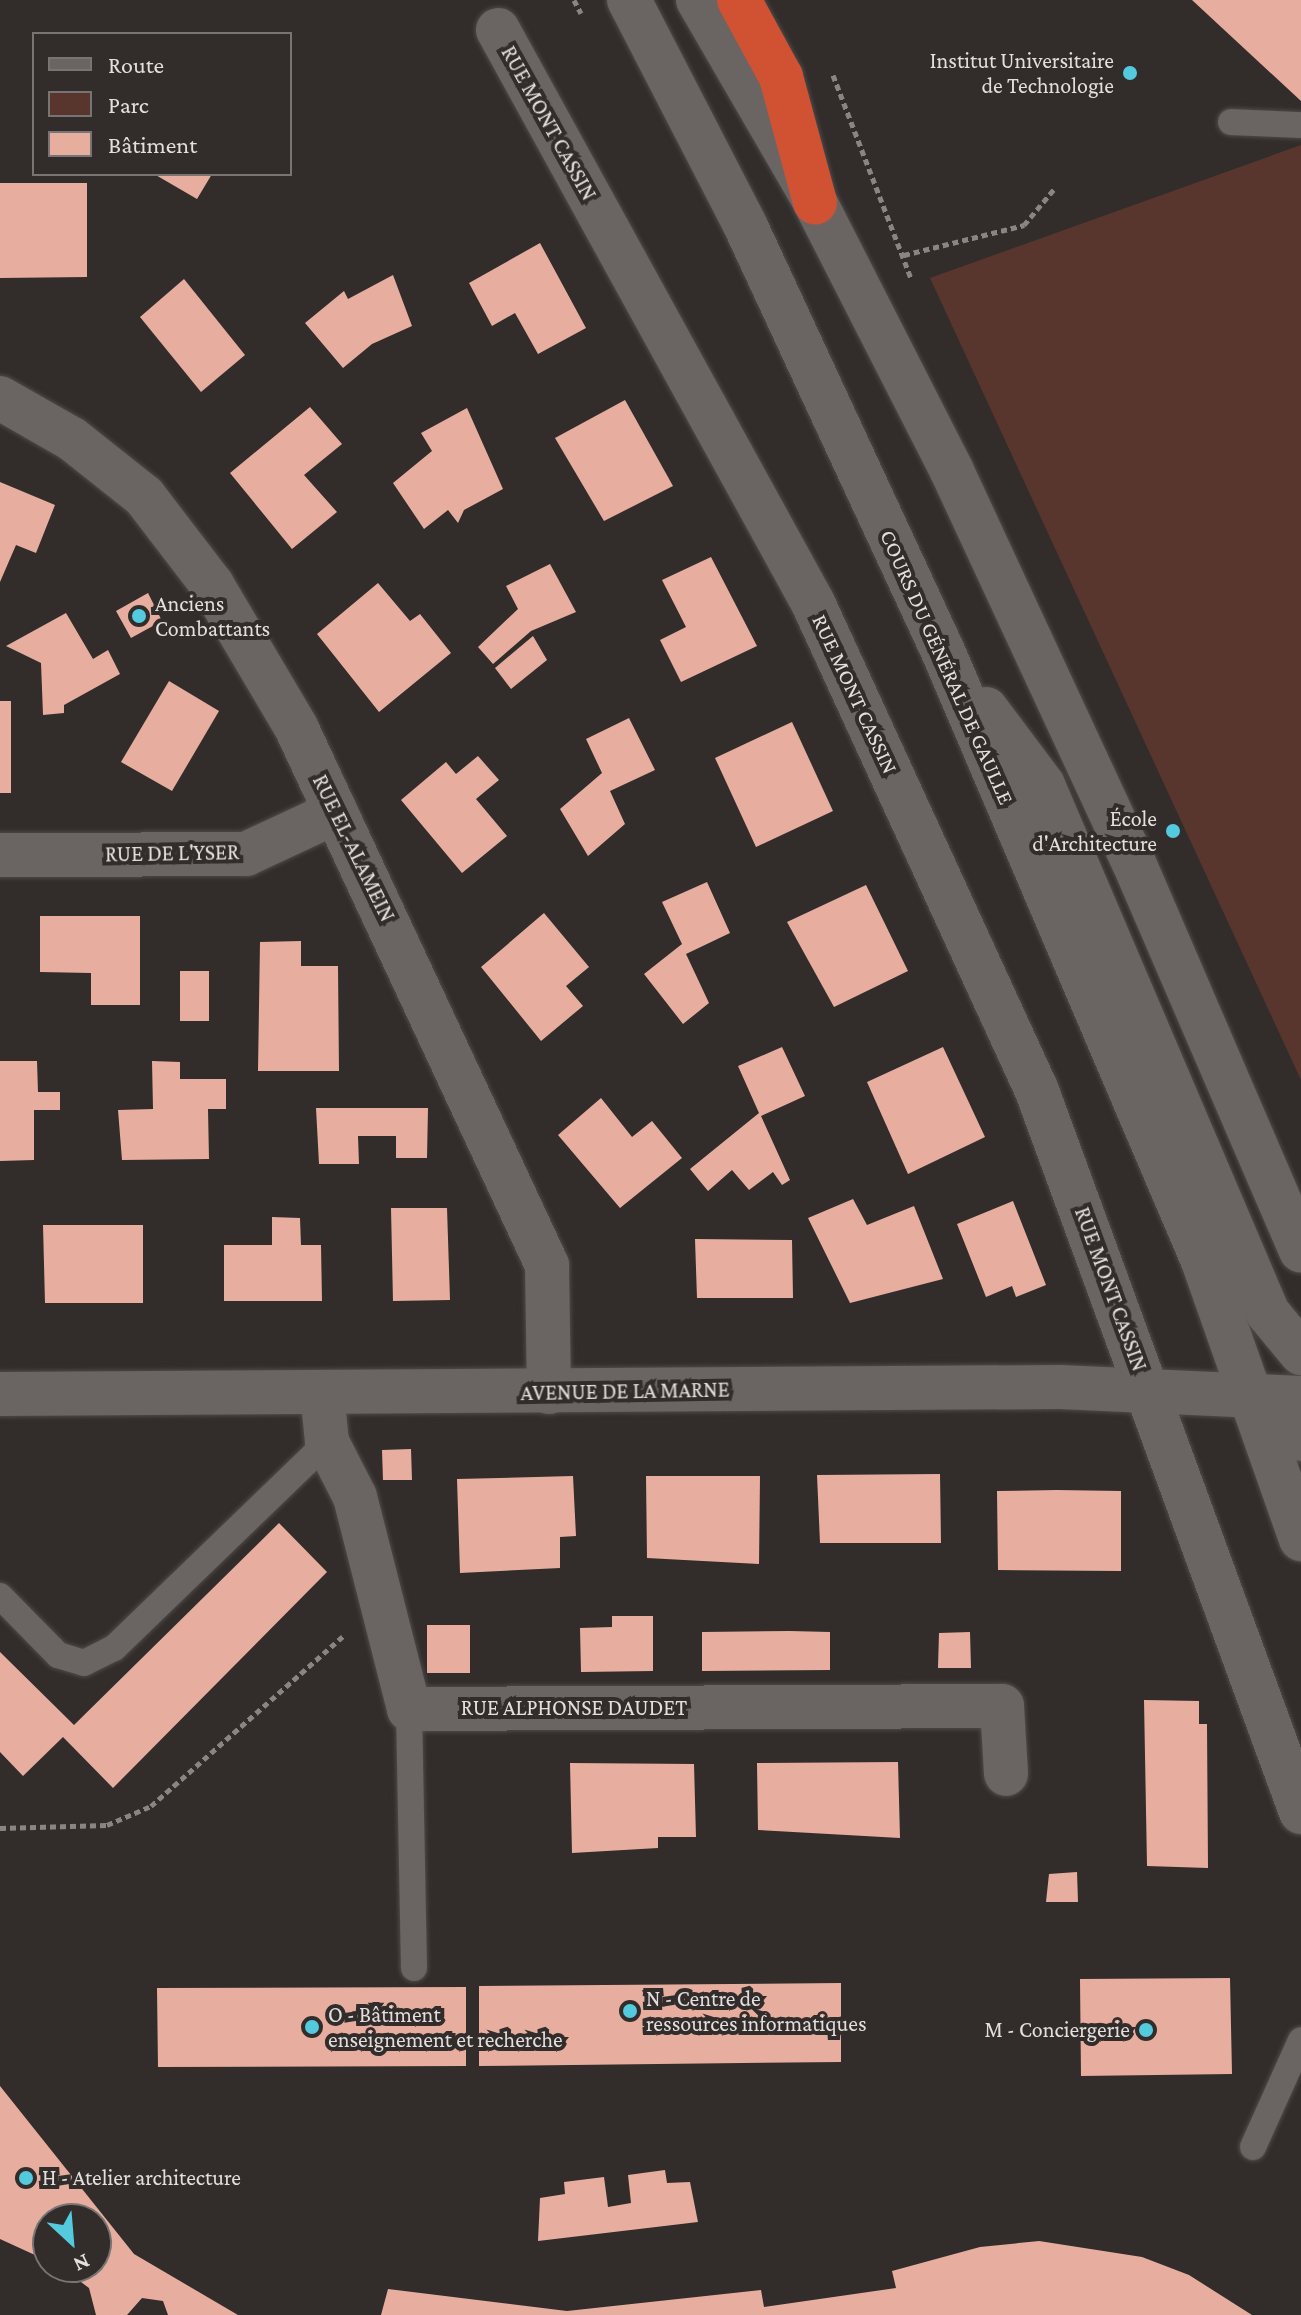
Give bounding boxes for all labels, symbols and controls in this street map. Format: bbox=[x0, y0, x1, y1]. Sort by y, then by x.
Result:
legend bbox=[32, 32, 292, 176]
street label: RUE MONT CASSIN bbox=[496, 41, 602, 205]
place label: Institut Universitaire de Technologie bbox=[930, 47, 1114, 98]
text: Route bbox=[108, 51, 164, 78]
marker: Institut Universitaire de Technologie bbox=[1121, 64, 1139, 82]
text: Parc bbox=[108, 91, 149, 118]
text: Bâtiment bbox=[108, 131, 197, 158]
street label: COURS DU GÉNÉRAL DE GAULLE bbox=[874, 526, 1020, 808]
place label: Anciens Combattants bbox=[155, 590, 270, 642]
marker: Anciens Combattants bbox=[130, 607, 148, 625]
street label: RUE MONT CASSIN bbox=[807, 610, 903, 778]
street label: RUE EL-ALAMEIN bbox=[307, 770, 401, 926]
place label: École d'Architecture bbox=[1032, 805, 1157, 856]
marker: École d'Architecture bbox=[1164, 822, 1182, 840]
street label: RUE DE L'YSER bbox=[105, 839, 239, 867]
street label: RUE MONT CASSIN bbox=[1069, 1203, 1153, 1375]
street label: AVENUE DE LA MARNE bbox=[520, 1376, 730, 1406]
street label: RUE ALPHONSE DAUDET bbox=[461, 1695, 687, 1721]
place label: N - Centre de ressources informatiques bbox=[646, 1985, 867, 2036]
place label: O - Bâtiment enseignement et recherche bbox=[328, 2001, 563, 2052]
marker: N - Centre de ressources informatiques bbox=[621, 2002, 639, 2020]
place label: M - Conciergerie bbox=[984, 2017, 1130, 2043]
marker: O - Bâtiment enseignement et recherche bbox=[303, 2018, 321, 2036]
marker: M - Conciergerie bbox=[1137, 2021, 1155, 2039]
place label: H - Atelier architecture bbox=[42, 2165, 241, 2191]
marker: H - Atelier architecture bbox=[17, 2169, 35, 2187]
north arrow bbox=[32, 2203, 112, 2283]
text: N bbox=[70, 2249, 94, 2278]

